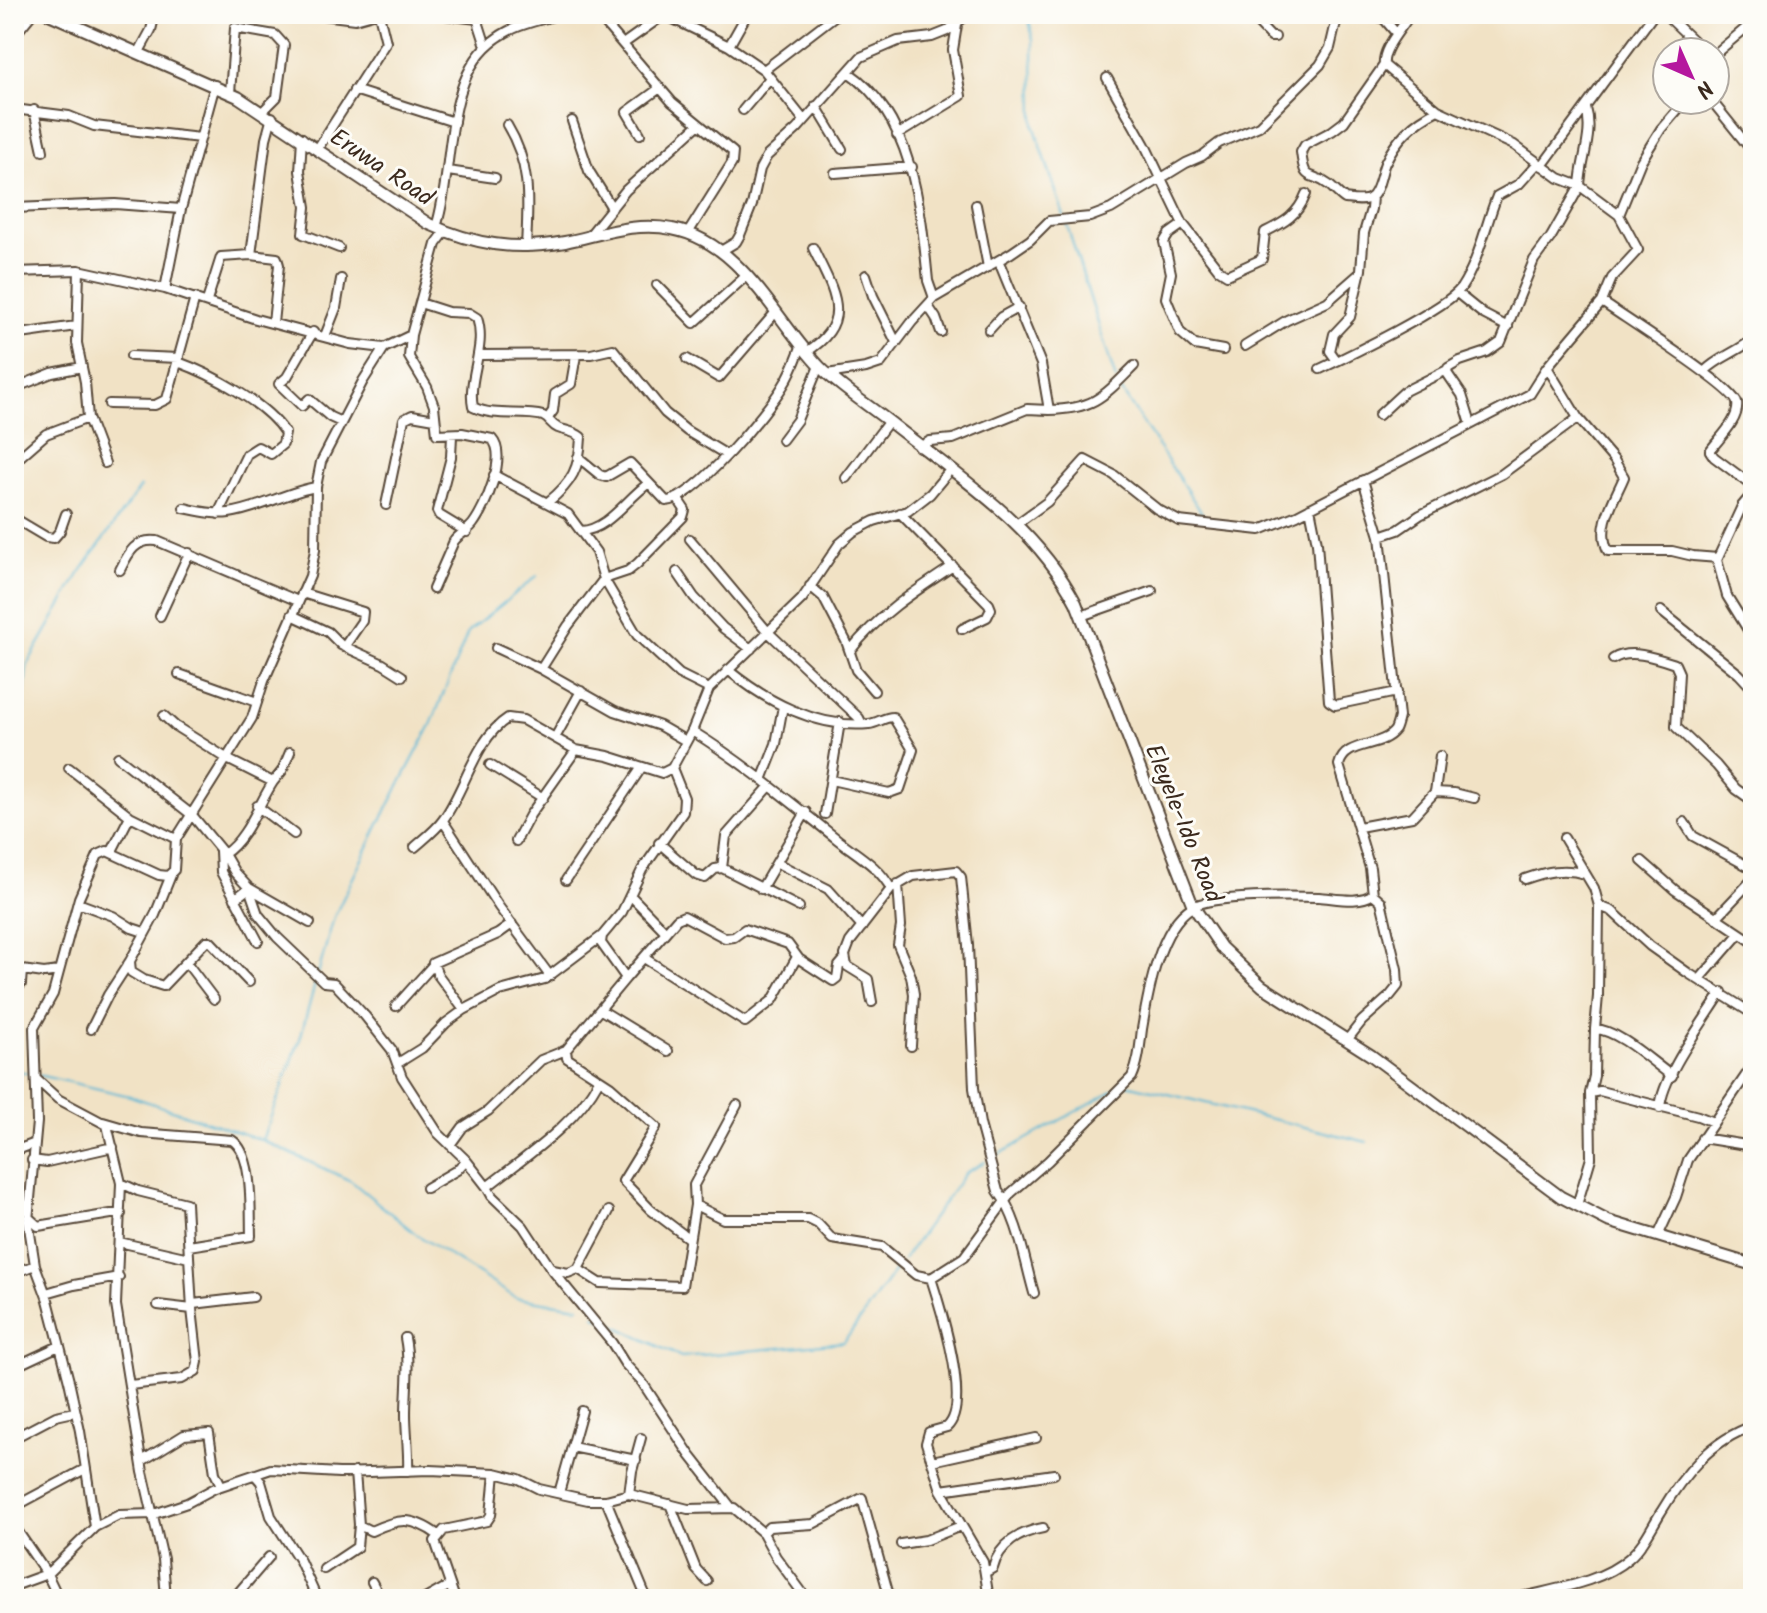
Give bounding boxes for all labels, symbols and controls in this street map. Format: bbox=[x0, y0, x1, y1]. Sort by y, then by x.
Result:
north arrow bbox=[1651, 36, 1731, 116]
text: N bbox=[1686, 71, 1721, 106]
street label: Eruwa Road bbox=[321, 119, 442, 218]
street label: Eleyele-Ido Road bbox=[1133, 738, 1233, 910]

